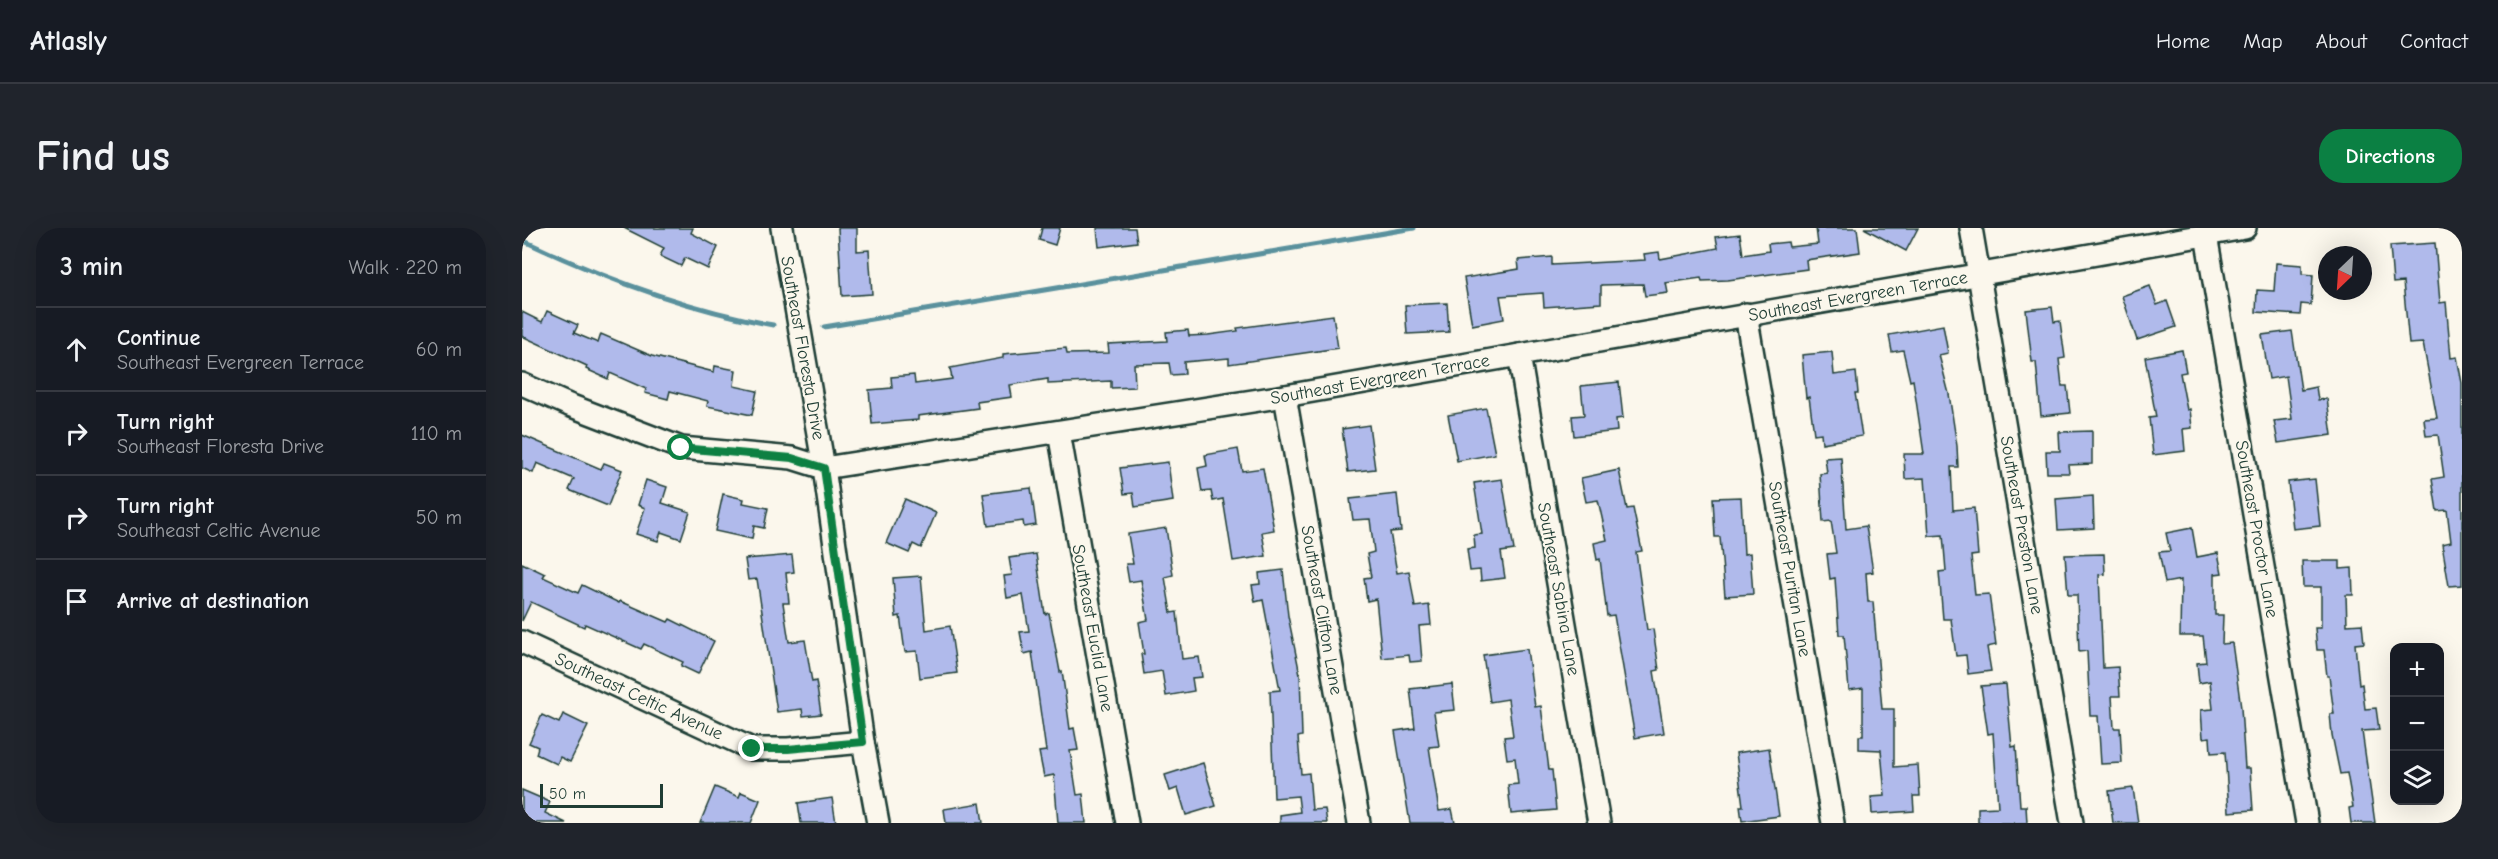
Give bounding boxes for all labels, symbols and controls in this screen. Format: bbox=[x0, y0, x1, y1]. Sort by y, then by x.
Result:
text: Atlasly bbox=[30, 25, 107, 57]
text: Home bbox=[2156, 29, 2210, 53]
text: Map bbox=[2243, 29, 2283, 53]
text: About bbox=[2316, 29, 2367, 53]
text: Contact bbox=[2400, 29, 2468, 53]
button: Directions bbox=[2319, 129, 2462, 183]
text: Find us bbox=[36, 132, 170, 181]
north arrow bbox=[2318, 246, 2372, 300]
text: 3 min bbox=[60, 252, 123, 282]
street label: Southeast Floresta Drive bbox=[776, 255, 829, 442]
text: Walk · 220 m bbox=[348, 256, 462, 279]
street label: Southeast Evergreen Terrace bbox=[1747, 267, 1969, 326]
text: Continue bbox=[117, 325, 200, 351]
icon: ahead bbox=[60, 333, 93, 366]
text: 60 m bbox=[416, 338, 462, 361]
street label: Southeast Evergreen Terrace bbox=[1269, 350, 1491, 409]
text: Southeast Evergreen Terrace bbox=[117, 351, 364, 374]
text: Turn right bbox=[117, 409, 214, 435]
icon: right bbox=[60, 417, 93, 450]
text: 110 m bbox=[411, 422, 462, 445]
route start bbox=[667, 434, 693, 460]
street label: Southeast Preston Lane bbox=[1995, 434, 2048, 616]
text: Southeast Floresta Drive bbox=[117, 435, 324, 458]
street label: Southeast Proctor Lane bbox=[2231, 439, 2282, 619]
street label: Southeast Puritan Lane bbox=[1764, 480, 1815, 658]
text: Turn right bbox=[117, 493, 214, 519]
icon: right bbox=[60, 501, 93, 534]
street label: Southeast Sabina Lane bbox=[1533, 501, 1584, 677]
text: 50 m bbox=[416, 506, 462, 529]
text: Southeast Celtic Avenue bbox=[117, 519, 321, 542]
street label: Southeast Clifton Lane bbox=[1296, 524, 1347, 696]
street label: Southeast Euclid Lane bbox=[1067, 543, 1118, 713]
icon: arrive bbox=[60, 585, 93, 618]
text: Arrive at destination bbox=[117, 588, 309, 614]
map controls bbox=[2390, 643, 2444, 805]
button: + bbox=[2390, 643, 2444, 697]
street label: Southeast Celtic Avenue bbox=[551, 648, 726, 745]
button: − bbox=[2390, 697, 2444, 751]
route end bbox=[738, 735, 764, 761]
button: layers bbox=[2390, 751, 2444, 805]
scale bar bbox=[540, 781, 663, 808]
text: 50 m bbox=[549, 785, 586, 803]

